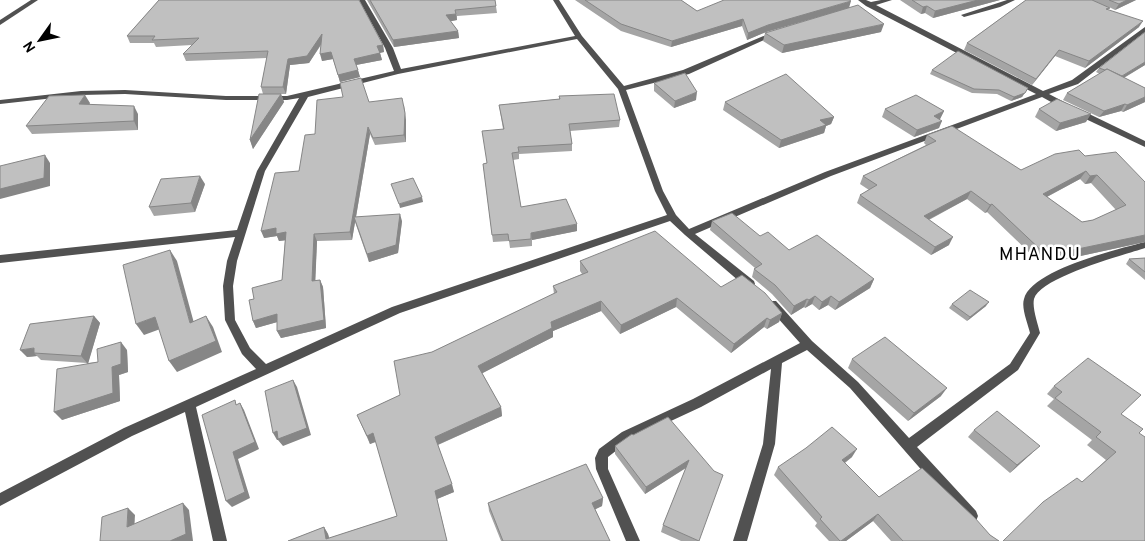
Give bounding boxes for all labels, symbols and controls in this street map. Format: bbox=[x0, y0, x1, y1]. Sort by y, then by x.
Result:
north arrow bbox=[15, 15, 65, 65]
text: N bbox=[20, 37, 40, 55]
district label: MHANDU bbox=[999, 244, 1081, 267]

